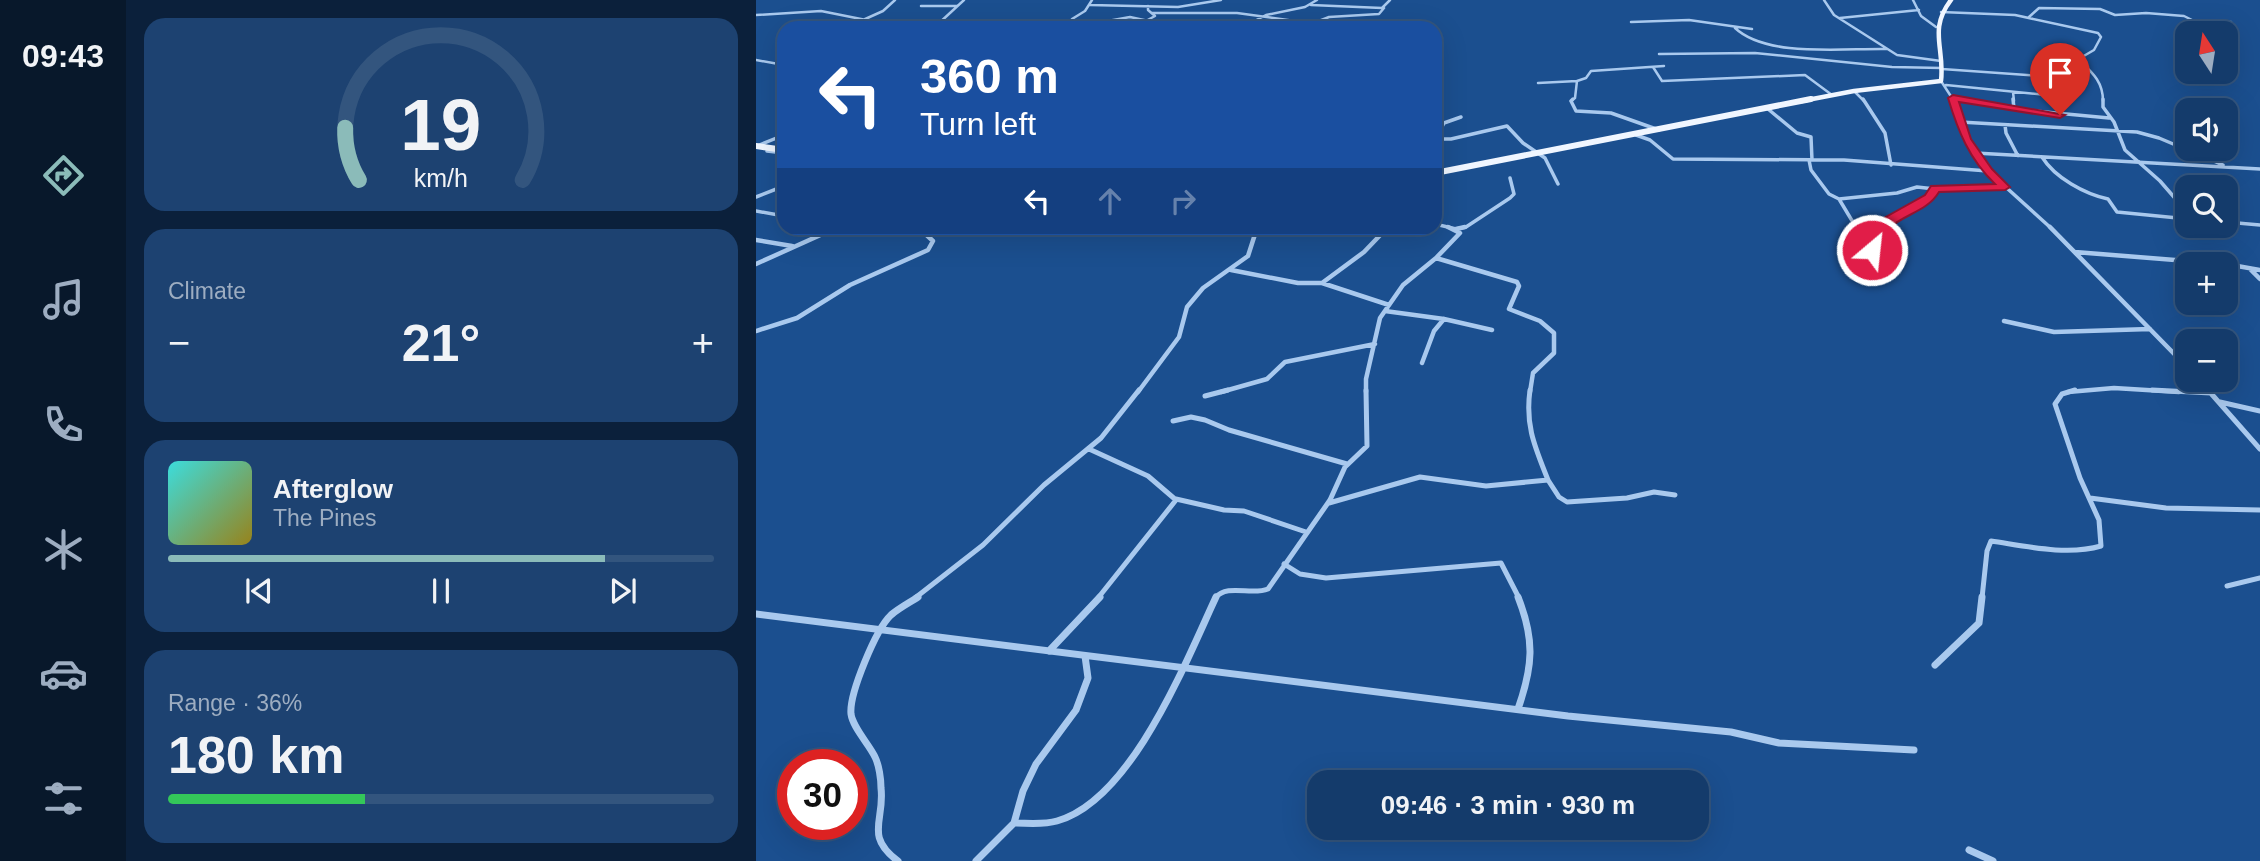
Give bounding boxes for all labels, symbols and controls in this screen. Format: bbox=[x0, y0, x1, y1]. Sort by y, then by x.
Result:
north arrow bbox=[2175, 21, 2238, 84]
map controls bbox=[2175, 21, 2238, 392]
text: 09:43 bbox=[22, 38, 104, 74]
pin bbox=[2030, 43, 2090, 115]
icon: left bbox=[805, 49, 896, 140]
text: 360 m bbox=[920, 49, 1059, 103]
icon: arrive bbox=[2041, 54, 2079, 92]
text: 19 bbox=[401, 85, 481, 166]
button: sound bbox=[2175, 98, 2238, 161]
text: Turn left bbox=[920, 106, 1036, 142]
icon: directions bbox=[39, 151, 88, 200]
text: km/h bbox=[414, 164, 468, 192]
button: search bbox=[2175, 175, 2238, 238]
icon: left bbox=[1018, 182, 1056, 220]
icon: ahead bbox=[1091, 182, 1129, 220]
icon: right bbox=[1164, 182, 1202, 220]
position arrow bbox=[1835, 213, 1909, 287]
button: + bbox=[2175, 252, 2238, 315]
icon: music bbox=[39, 275, 88, 324]
text: Climate bbox=[168, 278, 246, 304]
text: 21° bbox=[402, 314, 480, 372]
text: − bbox=[168, 322, 190, 364]
text: + bbox=[692, 322, 714, 364]
button: − bbox=[2175, 329, 2238, 392]
icon: phone bbox=[39, 400, 88, 449]
text: Afterglow bbox=[273, 474, 393, 504]
text: The Pines bbox=[273, 505, 377, 531]
icon: climate bbox=[39, 525, 88, 574]
icon: previous bbox=[240, 572, 278, 610]
icon: pause bbox=[422, 572, 460, 610]
icon: next bbox=[604, 572, 642, 610]
icon: car bbox=[39, 649, 88, 698]
text: Range · 36% bbox=[168, 690, 302, 716]
text: 180 km bbox=[168, 726, 344, 784]
speed limit sign: 30 bbox=[777, 749, 868, 840]
icon: filters bbox=[39, 774, 88, 823]
text: 09:46 · 3 min · 930 m bbox=[1381, 790, 1635, 820]

